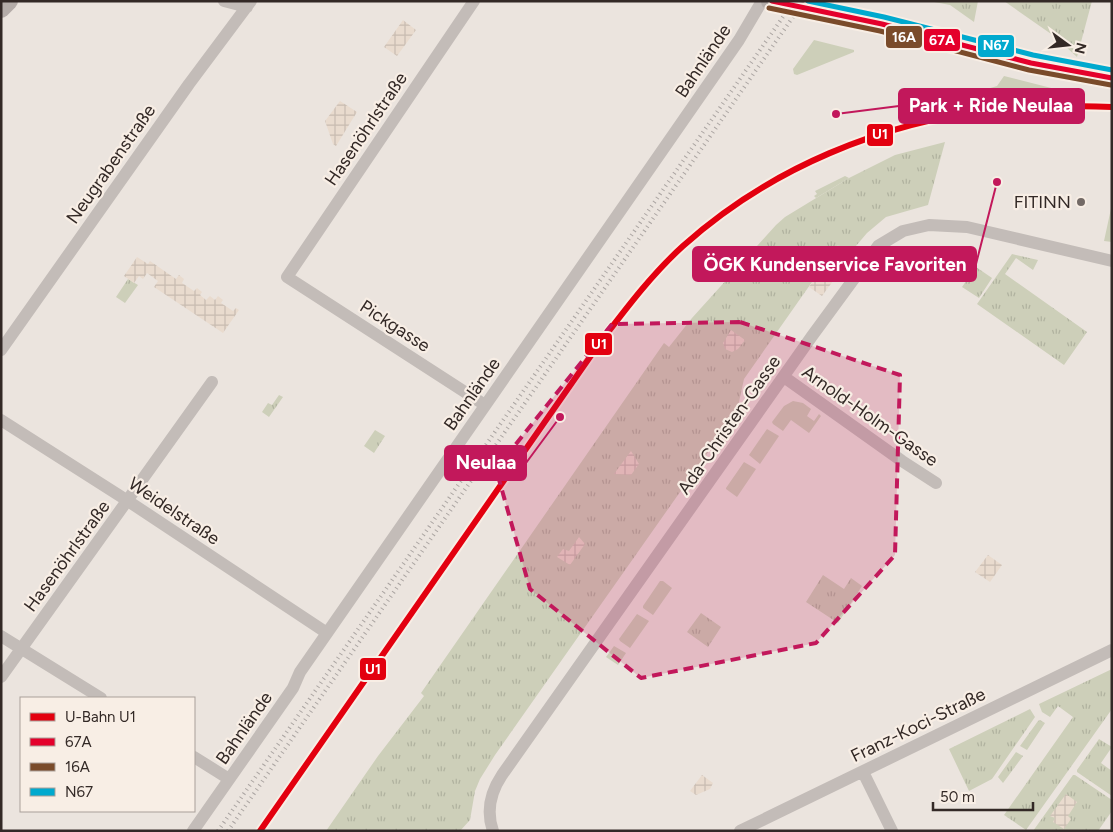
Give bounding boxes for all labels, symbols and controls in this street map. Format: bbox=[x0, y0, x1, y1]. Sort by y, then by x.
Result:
street label: Bahnlände bbox=[670, 20, 736, 102]
north arrow bbox=[1043, 20, 1093, 70]
line badge: 16A bbox=[885, 25, 923, 49]
line badge: 67A bbox=[923, 28, 961, 52]
text: 16A bbox=[892, 29, 916, 46]
text: 67A bbox=[929, 32, 955, 49]
line badge: N67 bbox=[977, 34, 1015, 58]
text: N67 bbox=[983, 37, 1010, 54]
text: N bbox=[1070, 41, 1090, 56]
street label: Hasenöhrlstraße bbox=[320, 68, 412, 190]
callout: Park + Ride Neulaa bbox=[899, 89, 1084, 123]
text: Park + Ride Neulaa bbox=[909, 94, 1073, 117]
street label: Neugrabenstraße bbox=[62, 100, 160, 228]
line badge: U1 bbox=[866, 123, 894, 147]
text: U1 bbox=[872, 126, 888, 143]
place label: FITINN bbox=[1014, 191, 1071, 213]
marker: FITINN bbox=[1075, 196, 1087, 208]
callout: ÖGK Kundenservice Favoriten bbox=[693, 247, 976, 281]
text: ÖGK Kundenservice Favoriten bbox=[703, 253, 967, 276]
street label: Pickgasse bbox=[356, 295, 434, 357]
line badge: U1 bbox=[584, 332, 613, 356]
text: U1 bbox=[591, 336, 607, 353]
street label: Ada-Christen-Gasse bbox=[673, 351, 785, 499]
street label: Bahnlände bbox=[439, 353, 505, 435]
street label: Arnold-Holm-Gasse bbox=[798, 361, 942, 471]
callout: Neulaa bbox=[445, 446, 526, 480]
text: Neulaa bbox=[456, 451, 516, 474]
street label: Weidelstraße bbox=[124, 472, 224, 550]
street label: Hasenöhrlstraße bbox=[19, 496, 115, 616]
line badge: U1 bbox=[359, 657, 387, 681]
text: U1 bbox=[365, 661, 381, 678]
street label: Franz-Koci-Straße bbox=[847, 683, 989, 767]
street label: Bahnlände bbox=[211, 687, 277, 769]
legend bbox=[20, 697, 195, 812]
text: U-Bahn U1 bbox=[65, 708, 136, 726]
text: 67A bbox=[65, 733, 92, 751]
text: 16A bbox=[65, 758, 90, 776]
scale bar bbox=[933, 780, 1033, 812]
text: N67 bbox=[65, 783, 93, 801]
text: 50 m bbox=[940, 788, 975, 806]

